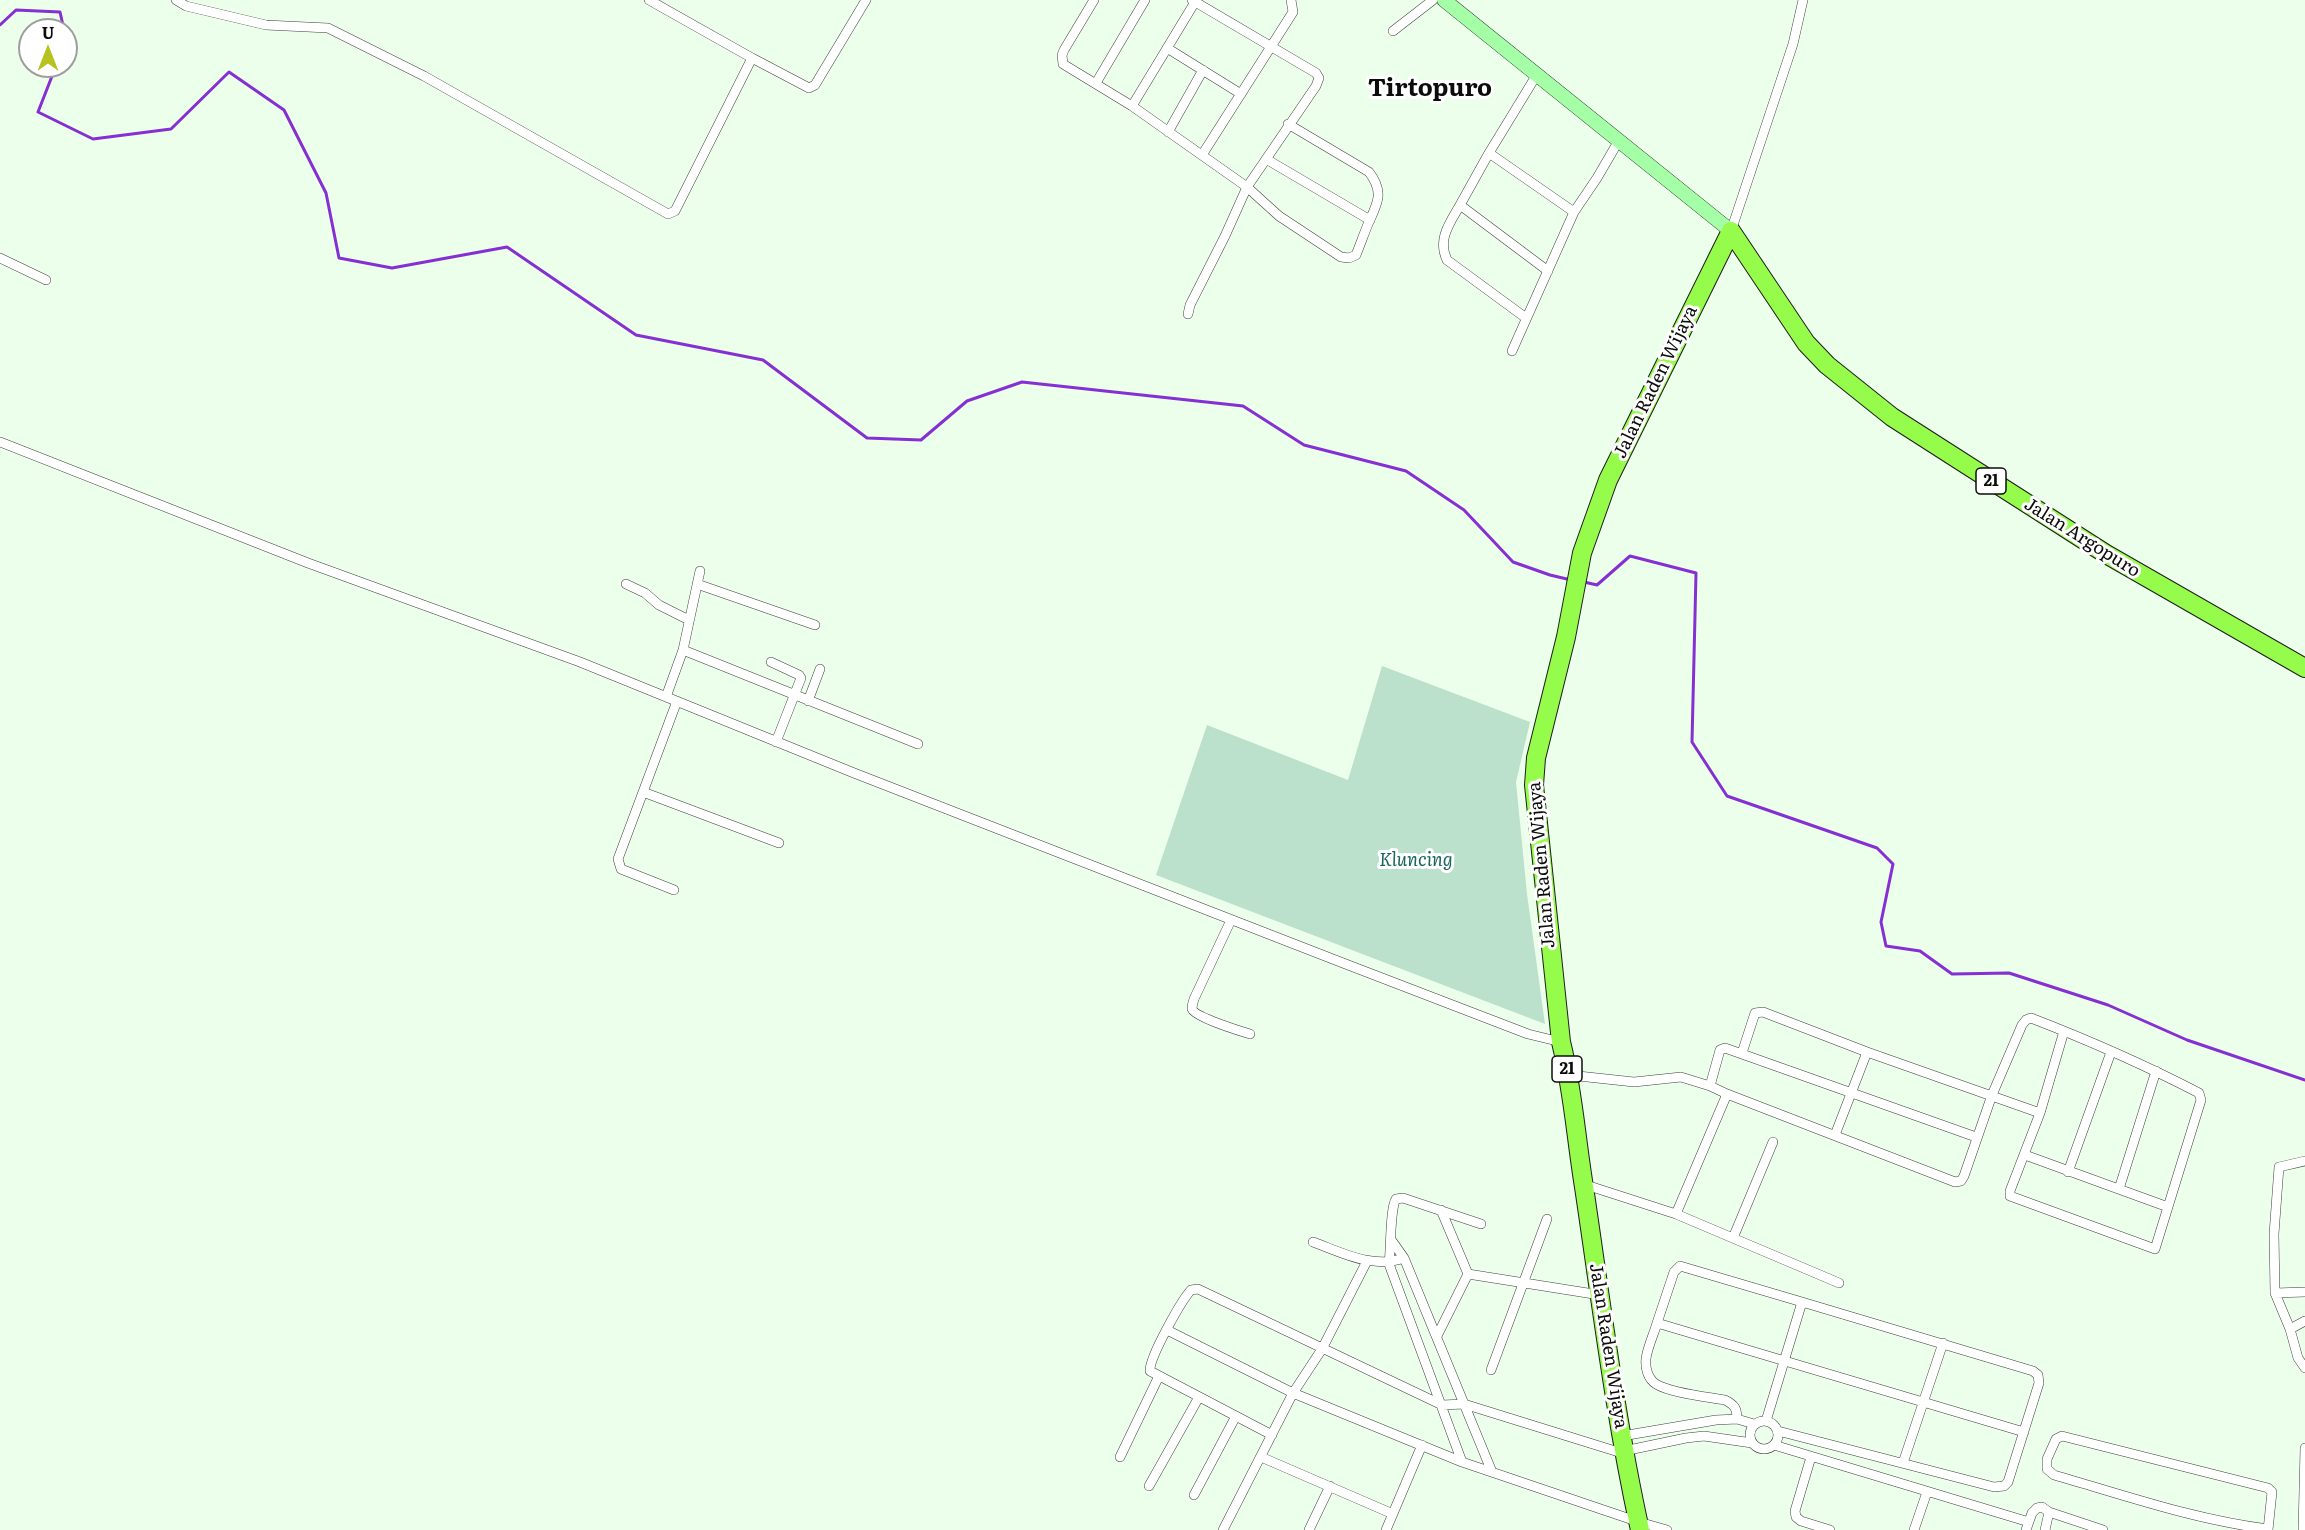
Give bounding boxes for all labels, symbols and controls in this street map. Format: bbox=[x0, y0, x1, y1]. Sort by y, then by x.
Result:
north arrow bbox=[18, 18, 78, 78]
text: U bbox=[42, 20, 54, 44]
district label: Tirtopuro bbox=[1368, 75, 1492, 103]
street label: Jalan Raden Wijaya bbox=[1610, 302, 1702, 462]
road number: 21 bbox=[1976, 468, 2006, 494]
street label: Jalan Argopuro bbox=[2020, 494, 2144, 582]
street label: Jalan Raden Wijaya bbox=[1524, 781, 1560, 949]
park label: Kluncing bbox=[1379, 850, 1453, 872]
road number: 21 bbox=[1552, 1056, 1582, 1082]
street label: Jalan Raden Wijaya bbox=[1584, 1262, 1632, 1430]

